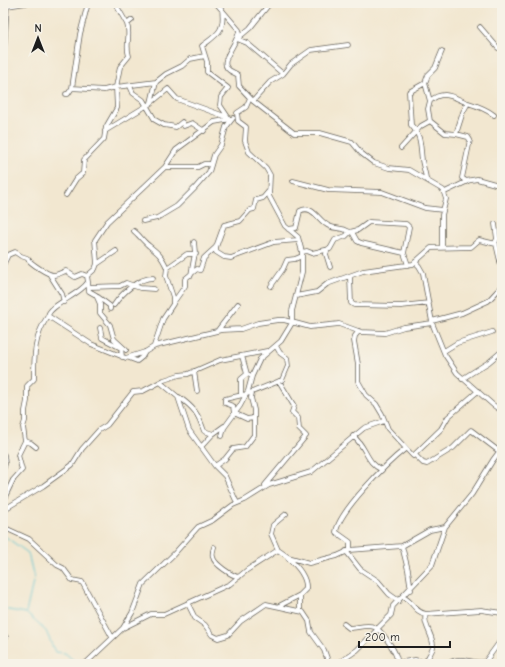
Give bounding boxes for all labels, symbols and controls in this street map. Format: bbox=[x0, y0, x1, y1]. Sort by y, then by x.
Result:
north arrow bbox=[18, 18, 58, 58]
text: N bbox=[34, 22, 42, 35]
scale bar bbox=[359, 623, 450, 649]
text: 200 m bbox=[365, 630, 400, 644]

